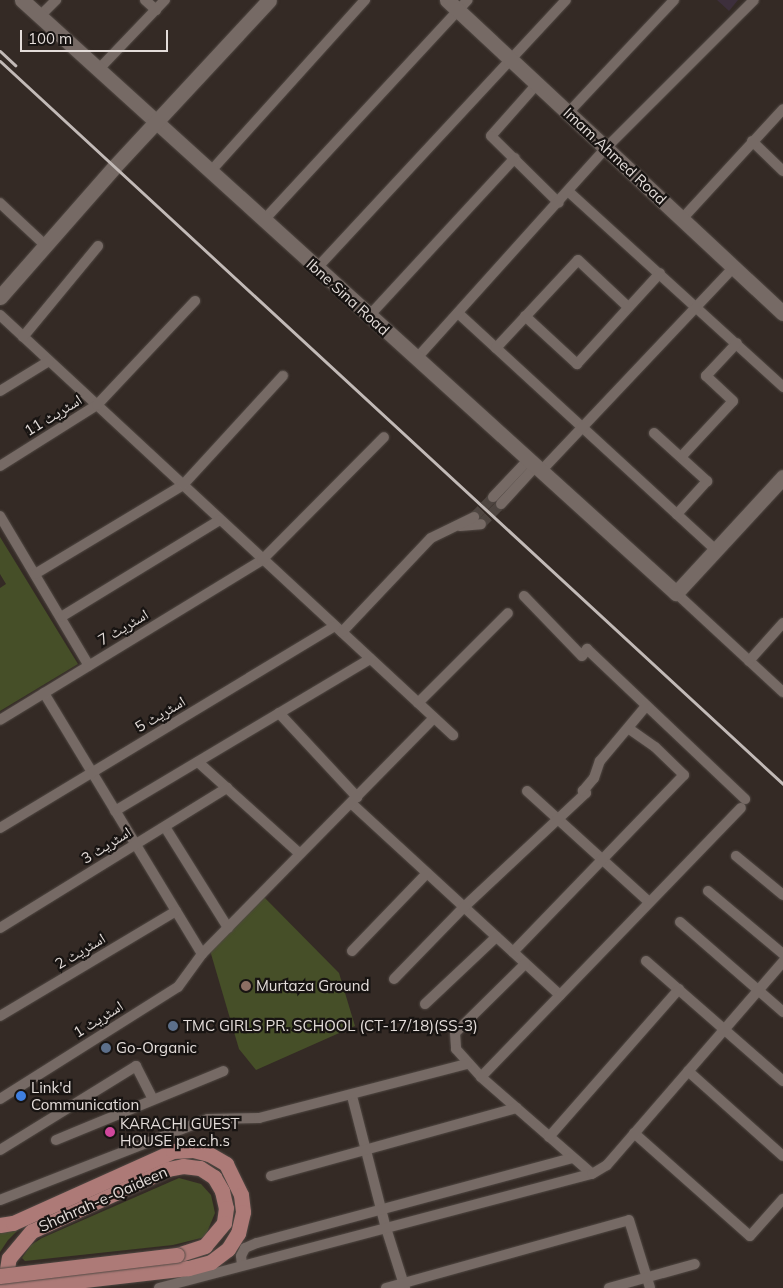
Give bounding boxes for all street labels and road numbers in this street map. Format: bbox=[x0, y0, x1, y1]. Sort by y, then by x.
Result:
street label: Imam Ahmed Road bbox=[560, 104, 670, 208]
street label: Ibne Sina Road bbox=[303, 255, 393, 339]
street label: اسٹریٹ 11 bbox=[21, 390, 85, 440]
street label: اسٹریٹ 7 bbox=[95, 605, 151, 649]
street label: اسٹریٹ 5 bbox=[132, 692, 188, 736]
street label: اسٹریٹ 3 bbox=[78, 823, 134, 867]
street label: اسٹریٹ 2 bbox=[52, 929, 108, 973]
street label: اسٹریٹ 1 bbox=[70, 997, 126, 1041]
street label: Shahrah-e-Qaideen bbox=[36, 1163, 170, 1235]

